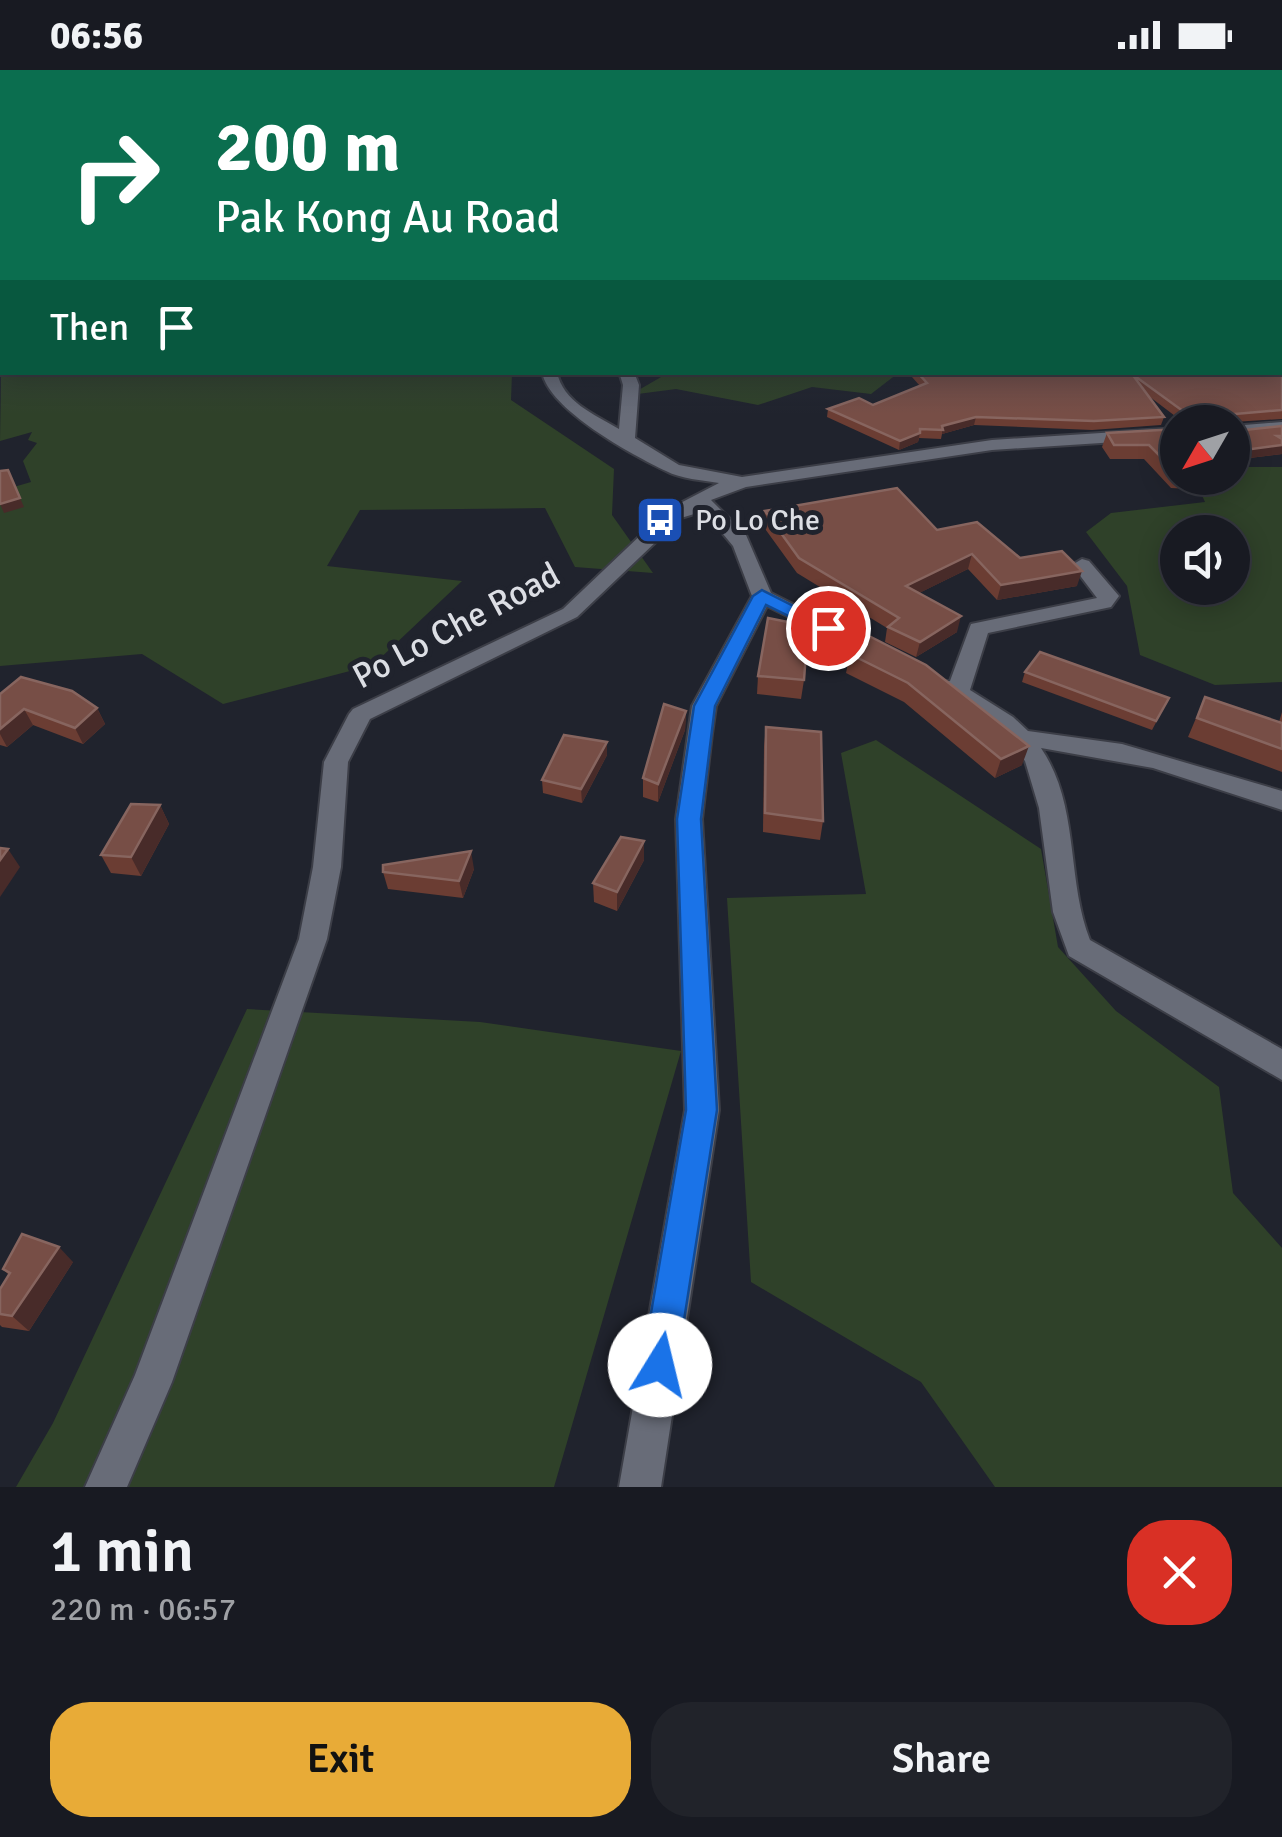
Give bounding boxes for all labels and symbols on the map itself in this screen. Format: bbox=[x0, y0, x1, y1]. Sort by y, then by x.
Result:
north arrow bbox=[1160, 405, 1250, 495]
bus stop icon: Po Lo Che bbox=[634, 494, 686, 546]
place label: Po Lo Che bbox=[695, 502, 820, 539]
street label: Po Lo Che Road bbox=[345, 553, 567, 698]
pin bbox=[786, 586, 871, 671]
position arrow bbox=[608, 1313, 712, 1417]

